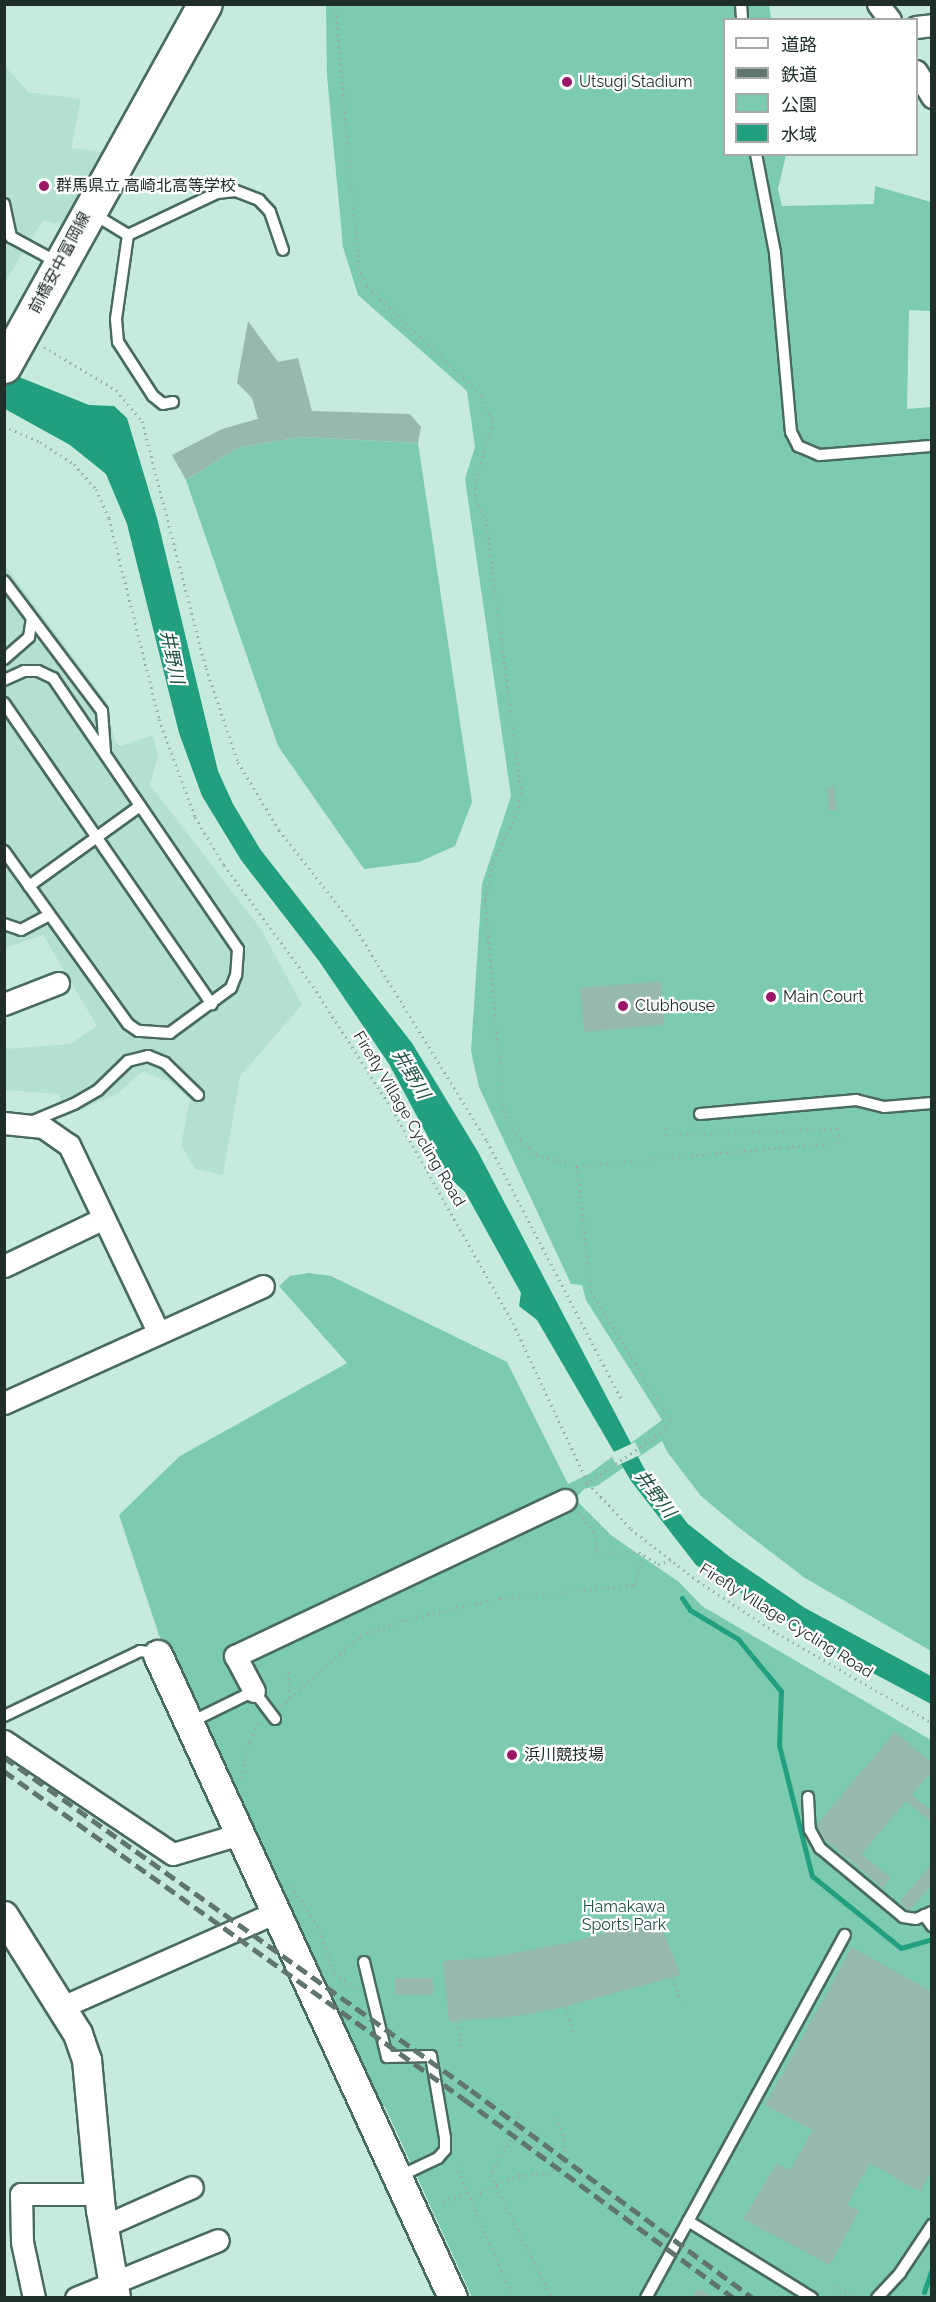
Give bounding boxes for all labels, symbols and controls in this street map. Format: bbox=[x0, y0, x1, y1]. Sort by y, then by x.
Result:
legend bbox=[723, 18, 918, 156]
text: 道路 bbox=[781, 34, 817, 55]
text: 鉄道 bbox=[781, 64, 817, 85]
place label: Utsugi Stadium bbox=[579, 72, 692, 92]
marker: Utsugi Stadium bbox=[560, 75, 574, 89]
text: 公園 bbox=[781, 94, 817, 115]
text: 水域 bbox=[781, 124, 817, 145]
place label: 群馬県立 高崎北高等学校 bbox=[56, 176, 236, 196]
marker: 群馬県立 高崎北高等学校 bbox=[37, 179, 51, 193]
street label: 前橋安中富岡線 bbox=[25, 209, 95, 317]
water label: 井野川 bbox=[156, 628, 188, 686]
place label: Main Court bbox=[783, 987, 864, 1007]
marker: Main Court bbox=[764, 990, 778, 1004]
place label: Clubhouse bbox=[635, 996, 715, 1016]
marker: Clubhouse bbox=[616, 999, 630, 1013]
street label: Firefly Village Cycling Road bbox=[349, 1027, 469, 1211]
water label: 井野川 bbox=[388, 1045, 434, 1103]
water label: 井野川 bbox=[630, 1466, 680, 1522]
street label: Firefly Village Cycling Road bbox=[695, 1559, 877, 1683]
place label: 浜川競技場 bbox=[524, 1745, 604, 1765]
marker: 浜川競技場 bbox=[505, 1748, 519, 1762]
park label: Hamakawa Sports Park bbox=[582, 1897, 666, 1935]

